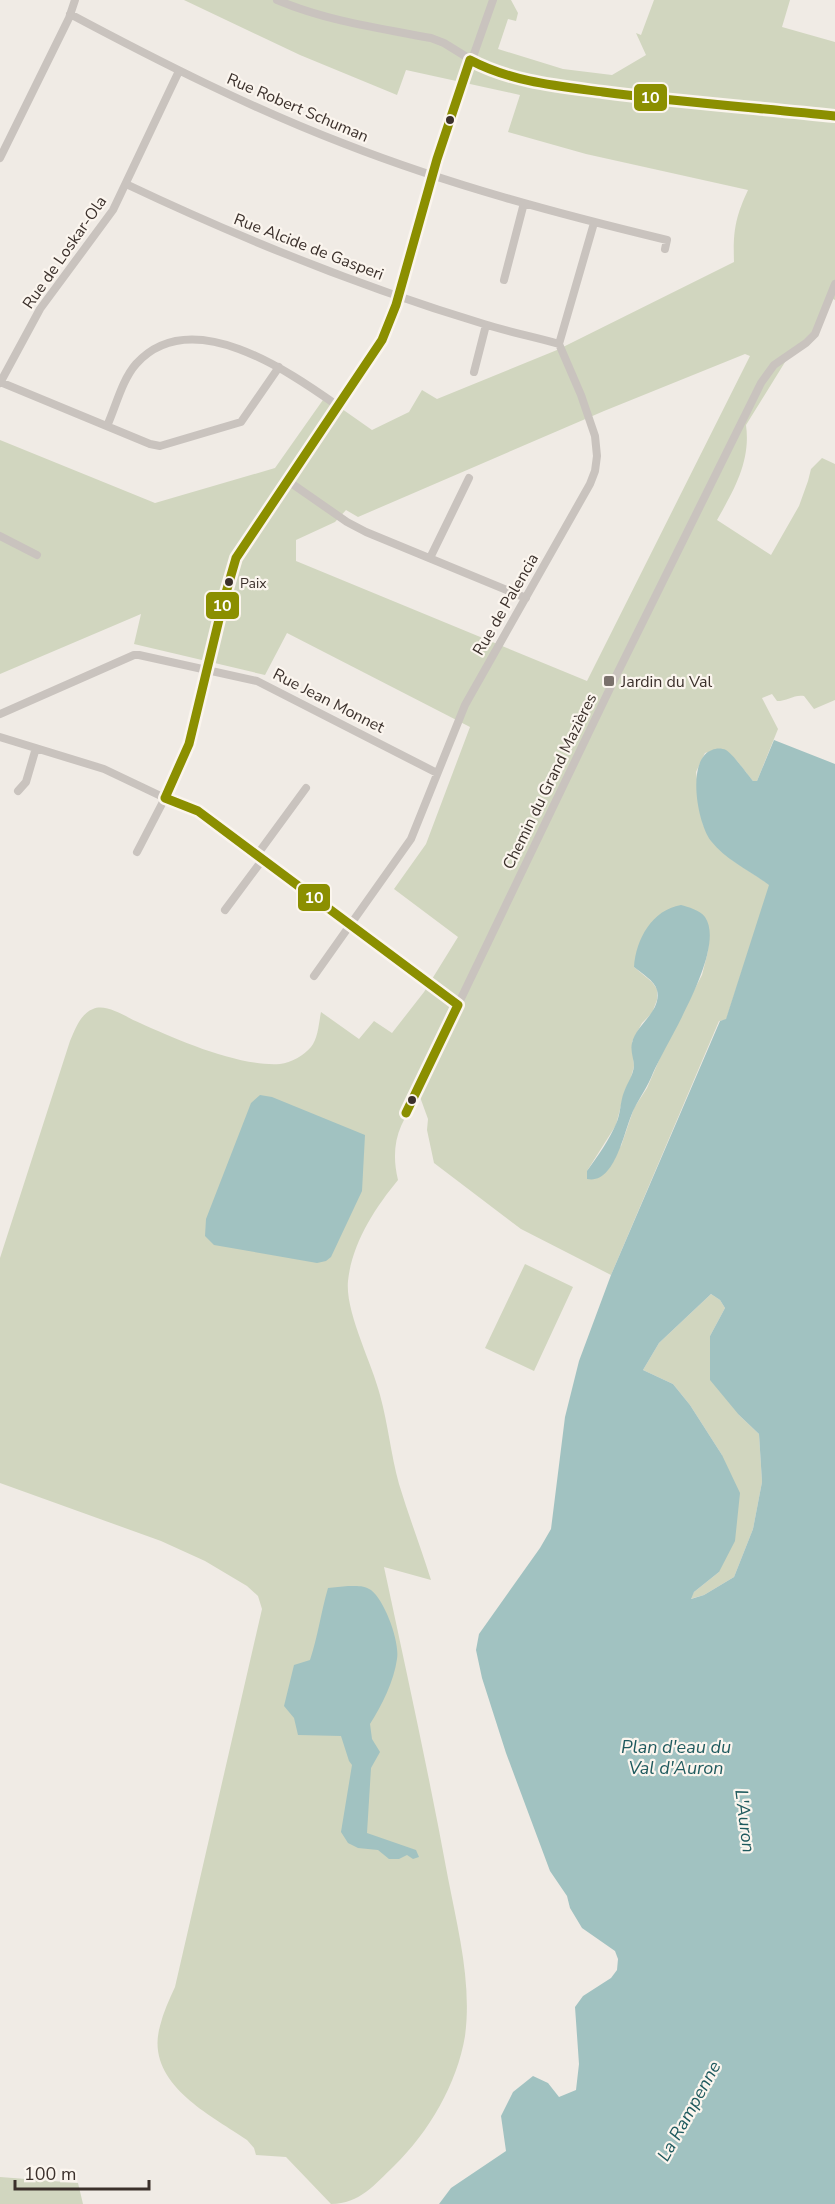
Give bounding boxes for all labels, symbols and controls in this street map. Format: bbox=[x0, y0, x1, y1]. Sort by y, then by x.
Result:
street label: Rue Robert Schuman bbox=[223, 68, 372, 148]
line badge: 10 bbox=[633, 83, 668, 112]
text: 10 bbox=[640, 87, 660, 109]
unlabelled marker bbox=[444, 114, 456, 126]
street label: Rue de Loskar-Ola bbox=[18, 192, 112, 314]
street label: Rue Alcide de Gasperi bbox=[231, 208, 387, 286]
street label: Rue de Palencia bbox=[468, 549, 544, 660]
place label: Paix bbox=[240, 574, 267, 593]
marker: Paix bbox=[223, 576, 235, 588]
line badge: 10 bbox=[205, 591, 240, 620]
text: 10 bbox=[212, 595, 232, 617]
street label: Rue Jean Monnet bbox=[269, 663, 388, 739]
place label: Jardin du Val bbox=[620, 671, 713, 693]
marker: Jardin du Val bbox=[602, 674, 616, 688]
street label: Chemin du Grand Mazières bbox=[498, 690, 602, 873]
line badge: 10 bbox=[297, 883, 331, 912]
text: 10 bbox=[304, 887, 324, 909]
unlabelled marker bbox=[406, 1094, 418, 1106]
water label: Plan d'eau du Val d'Auron bbox=[621, 1735, 731, 1780]
water label: L'Auron bbox=[729, 1788, 761, 1854]
water label: La Rampenne bbox=[652, 2056, 727, 2165]
scale bar bbox=[15, 2153, 148, 2191]
text: 100 m bbox=[24, 2162, 76, 2186]

